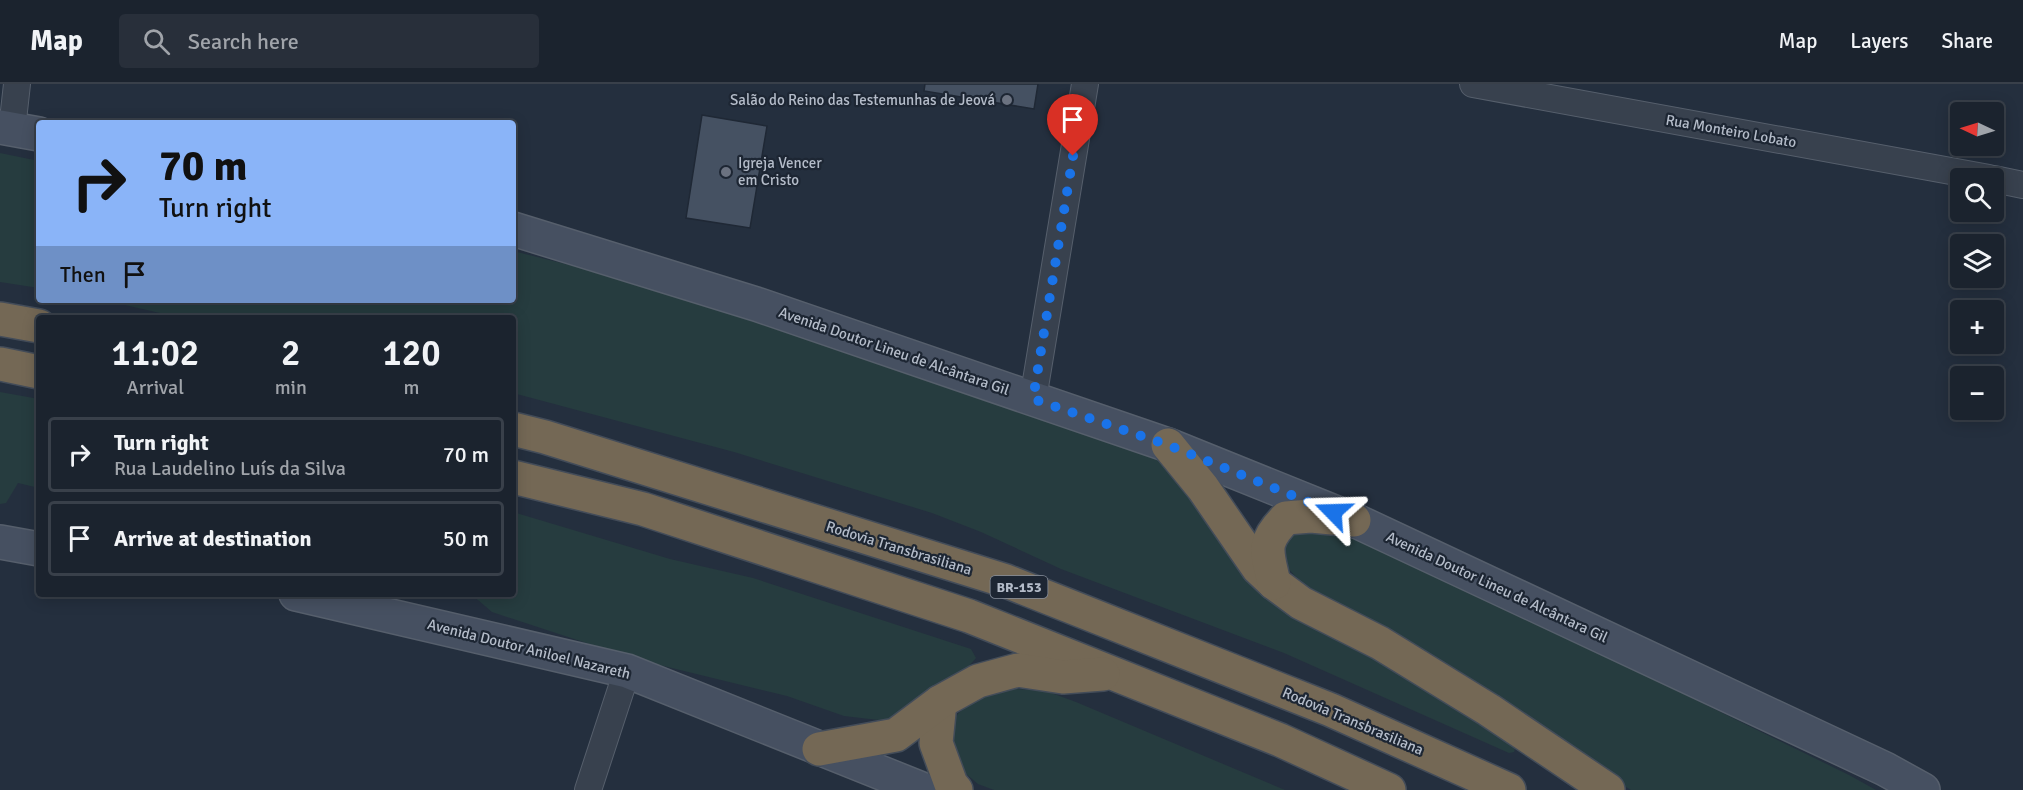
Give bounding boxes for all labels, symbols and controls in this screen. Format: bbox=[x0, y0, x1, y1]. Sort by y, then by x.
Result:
search box bbox=[119, 14, 539, 68]
text: Map bbox=[30, 24, 83, 58]
icon: search bbox=[140, 25, 173, 58]
text: Search here bbox=[188, 28, 299, 55]
text: Map bbox=[1779, 28, 1817, 54]
text: Layers bbox=[1850, 28, 1908, 54]
text: Share bbox=[1941, 28, 1993, 54]
place label: Salão do Reino das Testemunhas de Jeová bbox=[730, 91, 995, 109]
marker: Salão do Reino das Testemunhas de Jeová bbox=[1000, 93, 1014, 107]
pin bbox=[1047, 94, 1098, 156]
north arrow bbox=[1950, 102, 2004, 156]
map controls bbox=[1950, 102, 2004, 420]
icon: arrive bbox=[1056, 103, 1089, 136]
street label: Rua Monteiro Lobato bbox=[1664, 111, 1798, 151]
text: 70 m bbox=[159, 141, 248, 192]
icon: right bbox=[60, 144, 138, 222]
place label: Igreja Vencer em Cristo bbox=[738, 154, 822, 189]
marker: Igreja Vencer em Cristo bbox=[719, 165, 733, 179]
button: search bbox=[1950, 168, 2004, 222]
text: Turn right bbox=[159, 192, 272, 225]
button: layers bbox=[1950, 234, 2004, 288]
icon: arrive bbox=[118, 258, 151, 291]
text: Then bbox=[60, 261, 106, 288]
button: + bbox=[1950, 300, 2004, 354]
street label: Avenida Doutor Lineu de Alcântara Gil bbox=[776, 303, 1012, 399]
text: 11:02 bbox=[111, 331, 199, 376]
text: 2 bbox=[281, 331, 301, 376]
text: 120 bbox=[382, 331, 441, 376]
button: − bbox=[1950, 366, 2004, 420]
text: Arrival bbox=[127, 375, 184, 400]
text: min bbox=[275, 375, 307, 400]
text: m bbox=[403, 375, 419, 400]
text: Turn right bbox=[114, 429, 209, 456]
icon: right bbox=[63, 438, 96, 471]
text: 70 m bbox=[443, 441, 489, 468]
text: Rua Laudelino Luís da Silva bbox=[114, 456, 346, 481]
position arrow bbox=[1301, 480, 1365, 544]
street label: Rodovia Transbrasiliana bbox=[824, 517, 974, 579]
icon: arrive bbox=[63, 522, 96, 555]
text: Arrive at destination bbox=[114, 525, 311, 552]
text: 50 m bbox=[443, 525, 489, 552]
street label: Avenida Doutor Lineu de Alcântara Gil bbox=[1383, 528, 1611, 646]
road number: BR-153 bbox=[990, 576, 1048, 598]
street label: Avenida Doutor Aniloel Nazareth bbox=[426, 615, 632, 683]
street label: Rodovia Transbrasiliana bbox=[1280, 683, 1426, 759]

